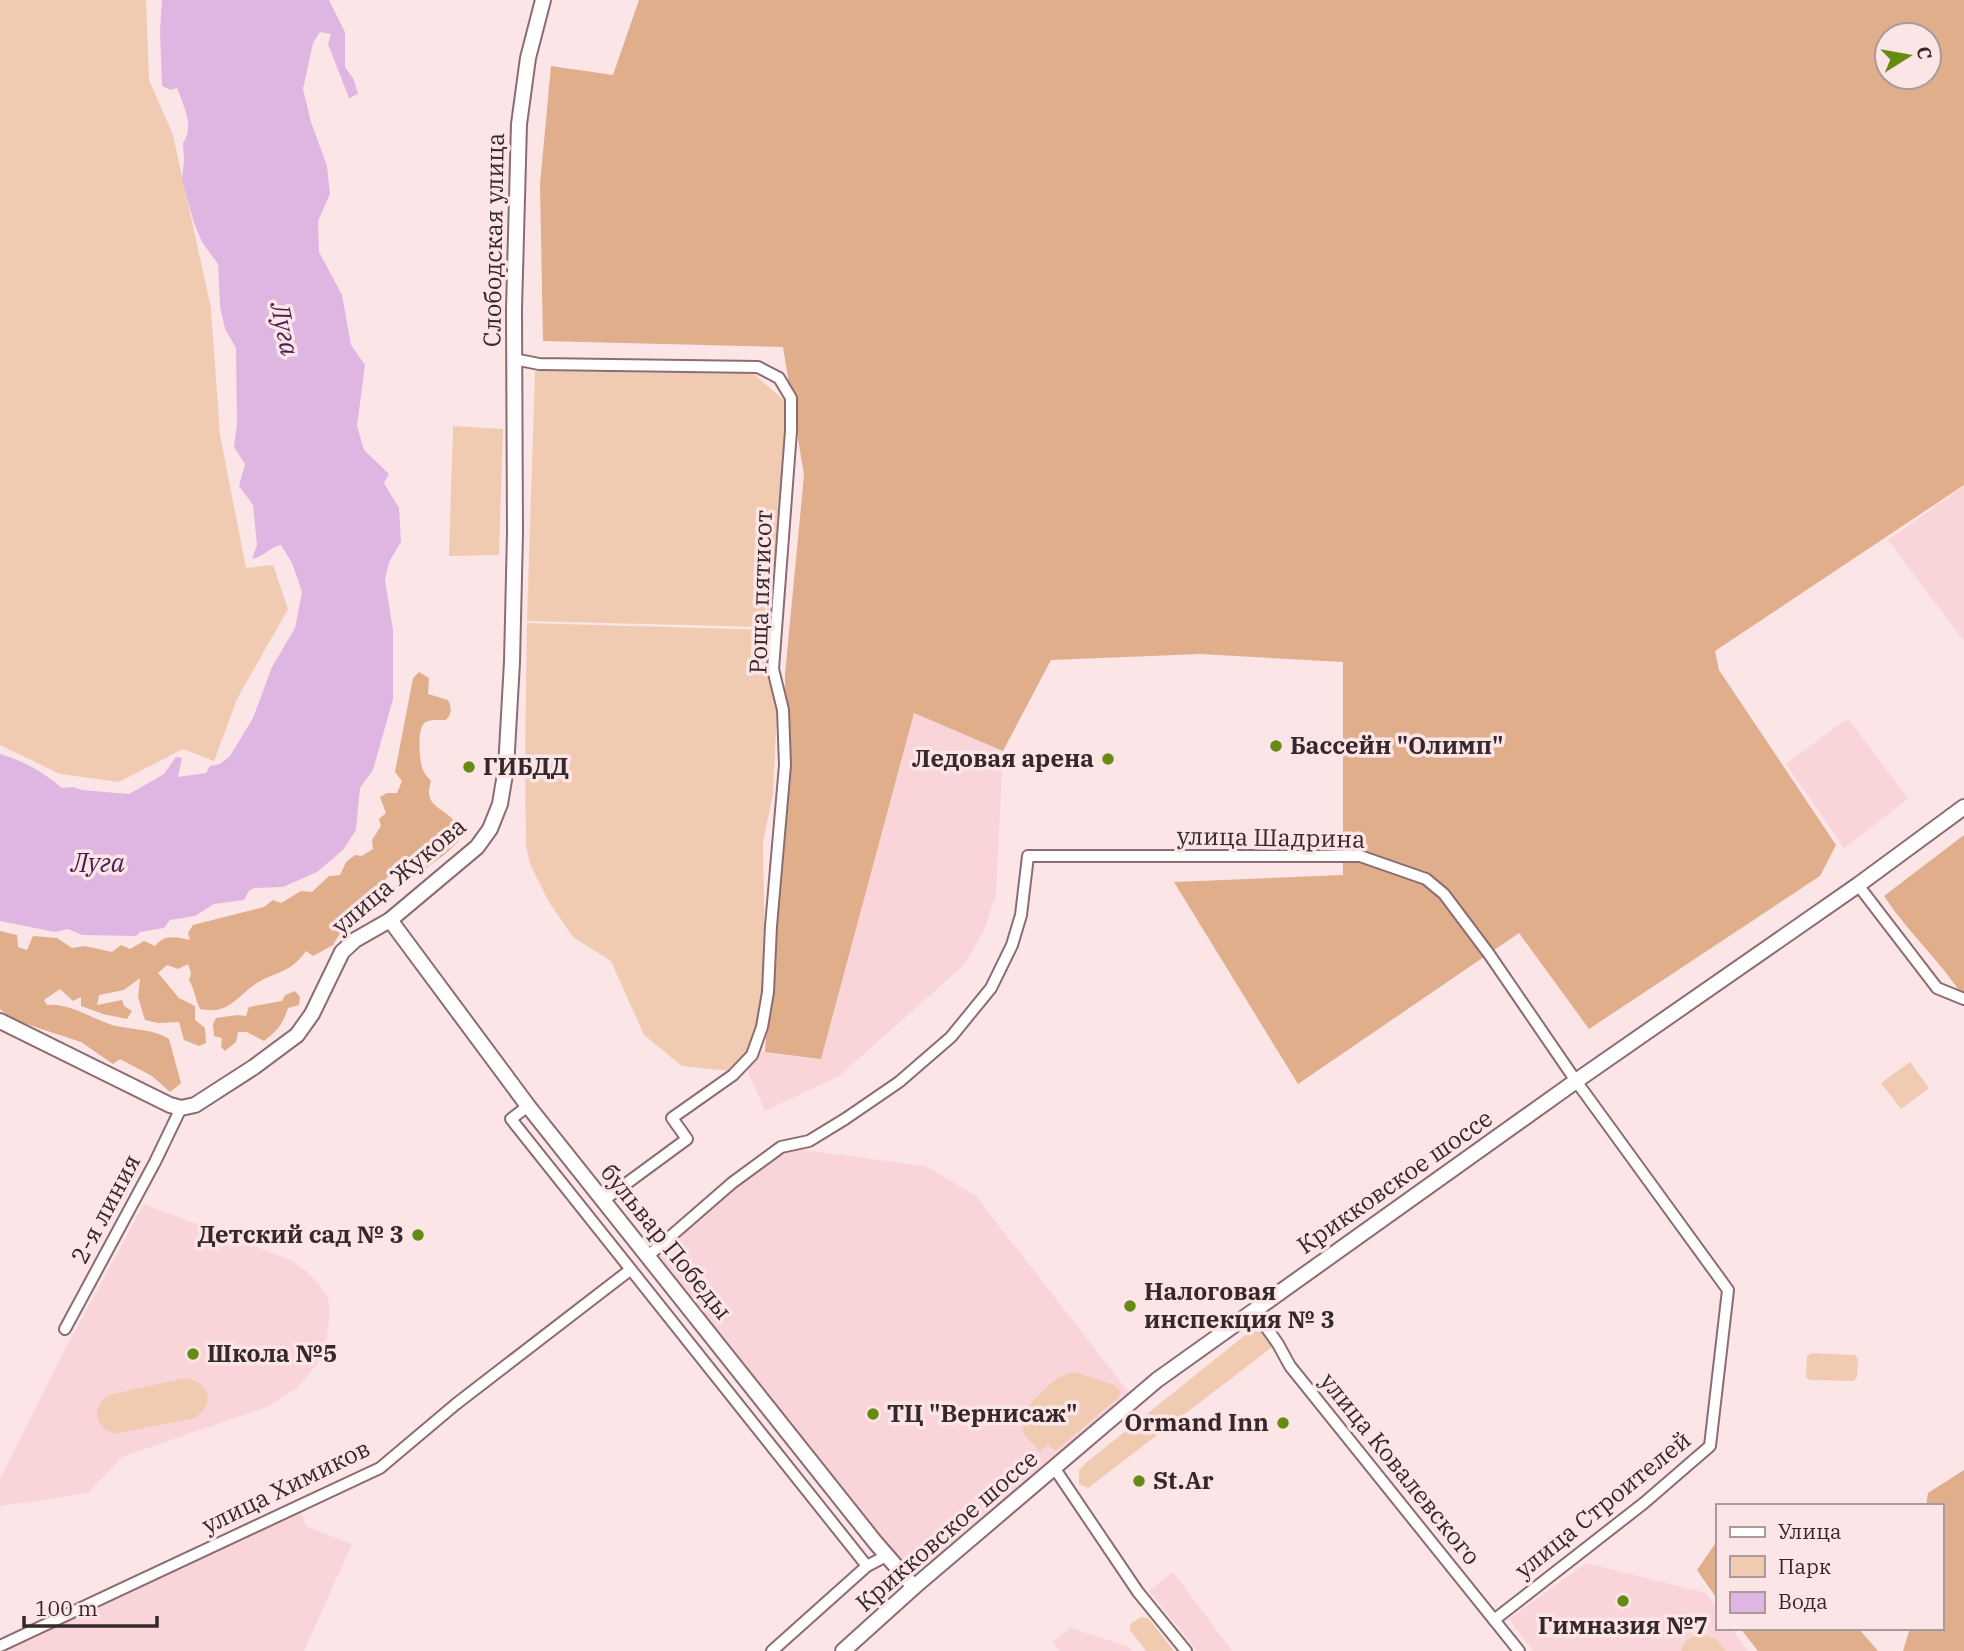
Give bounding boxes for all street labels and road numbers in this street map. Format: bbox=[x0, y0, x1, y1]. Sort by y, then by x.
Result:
street label: Слободская улица bbox=[475, 133, 511, 347]
street label: Роща пятисот bbox=[741, 509, 779, 675]
street label: улица Жукова bbox=[324, 810, 472, 941]
street label: улица Шадрина bbox=[1177, 819, 1365, 855]
street label: Крикковское шоссе bbox=[1290, 1102, 1498, 1261]
street label: 2-я линия bbox=[63, 1148, 147, 1269]
street label: бульвар Победы bbox=[594, 1157, 740, 1326]
street label: улица Ковалевского bbox=[1313, 1366, 1488, 1571]
street label: улица Строителей bbox=[1508, 1423, 1697, 1585]
street label: улица Химиков bbox=[196, 1432, 375, 1541]
street label: Крикковское шоссе bbox=[848, 1442, 1044, 1618]

